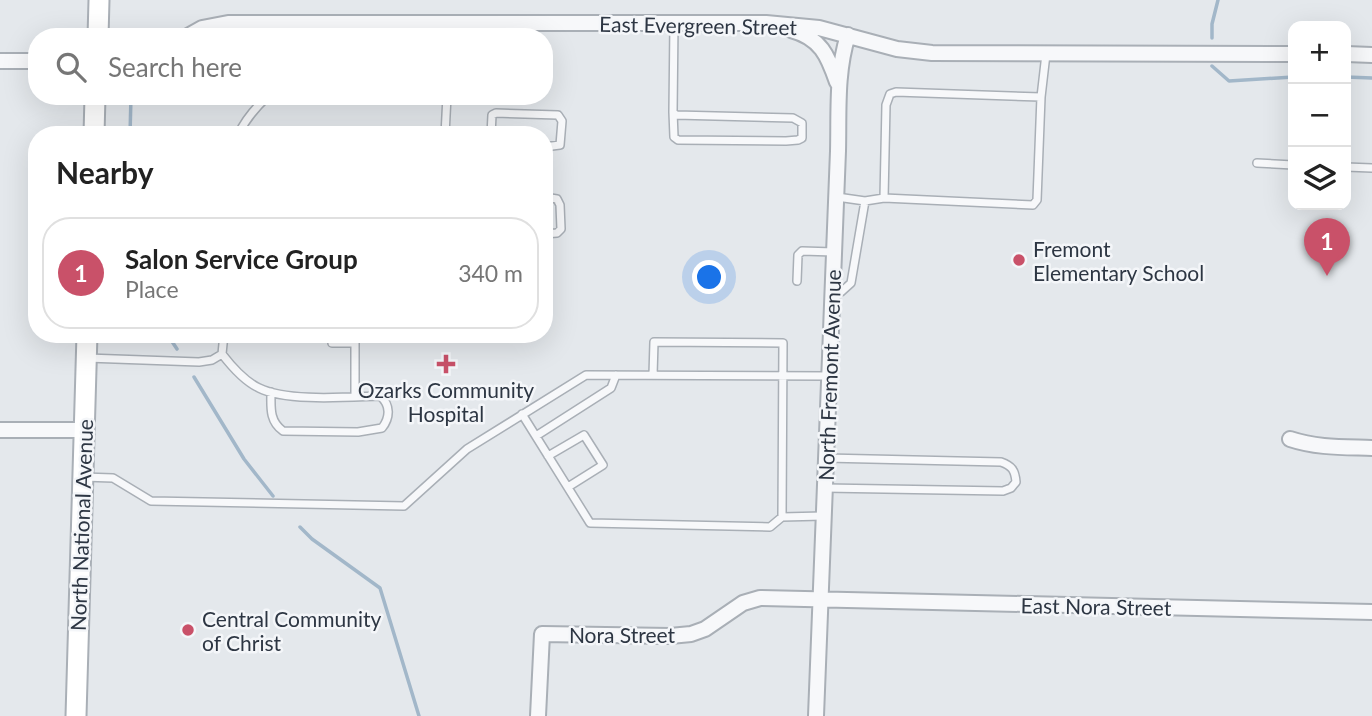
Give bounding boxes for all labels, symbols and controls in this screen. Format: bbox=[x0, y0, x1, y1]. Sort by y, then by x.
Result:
street label: East Evergreen Street bbox=[599, 11, 798, 39]
map controls bbox=[1288, 21, 1351, 210]
button: + bbox=[1288, 21, 1351, 84]
search box bbox=[28, 28, 553, 105]
icon: search bbox=[52, 48, 90, 86]
text: Search here bbox=[108, 51, 242, 83]
button: − bbox=[1288, 84, 1351, 147]
button: layers bbox=[1288, 147, 1351, 210]
text: Nearby bbox=[56, 154, 154, 190]
pin: 1 bbox=[1304, 218, 1350, 276]
place label: Fremont Elementary School bbox=[1033, 236, 1204, 285]
text: Salon Service Group bbox=[125, 243, 358, 275]
marker: Fremont Elementary School bbox=[1011, 252, 1027, 268]
text: 1 bbox=[74, 259, 88, 287]
text: 340 m bbox=[458, 259, 523, 287]
your location bbox=[692, 260, 726, 294]
street label: North Fremont Avenue bbox=[813, 269, 845, 481]
text: Place bbox=[125, 275, 179, 303]
marker: Ozarks Community Hospital bbox=[436, 354, 456, 374]
place label: Ozarks Community Hospital bbox=[358, 377, 534, 426]
street label: North National Avenue bbox=[65, 419, 97, 631]
street label: East Nora Street bbox=[1020, 592, 1172, 620]
place label: Central Community of Christ bbox=[202, 606, 382, 655]
marker: Central Community of Christ bbox=[180, 622, 196, 638]
street label: Nora Street bbox=[569, 622, 676, 647]

